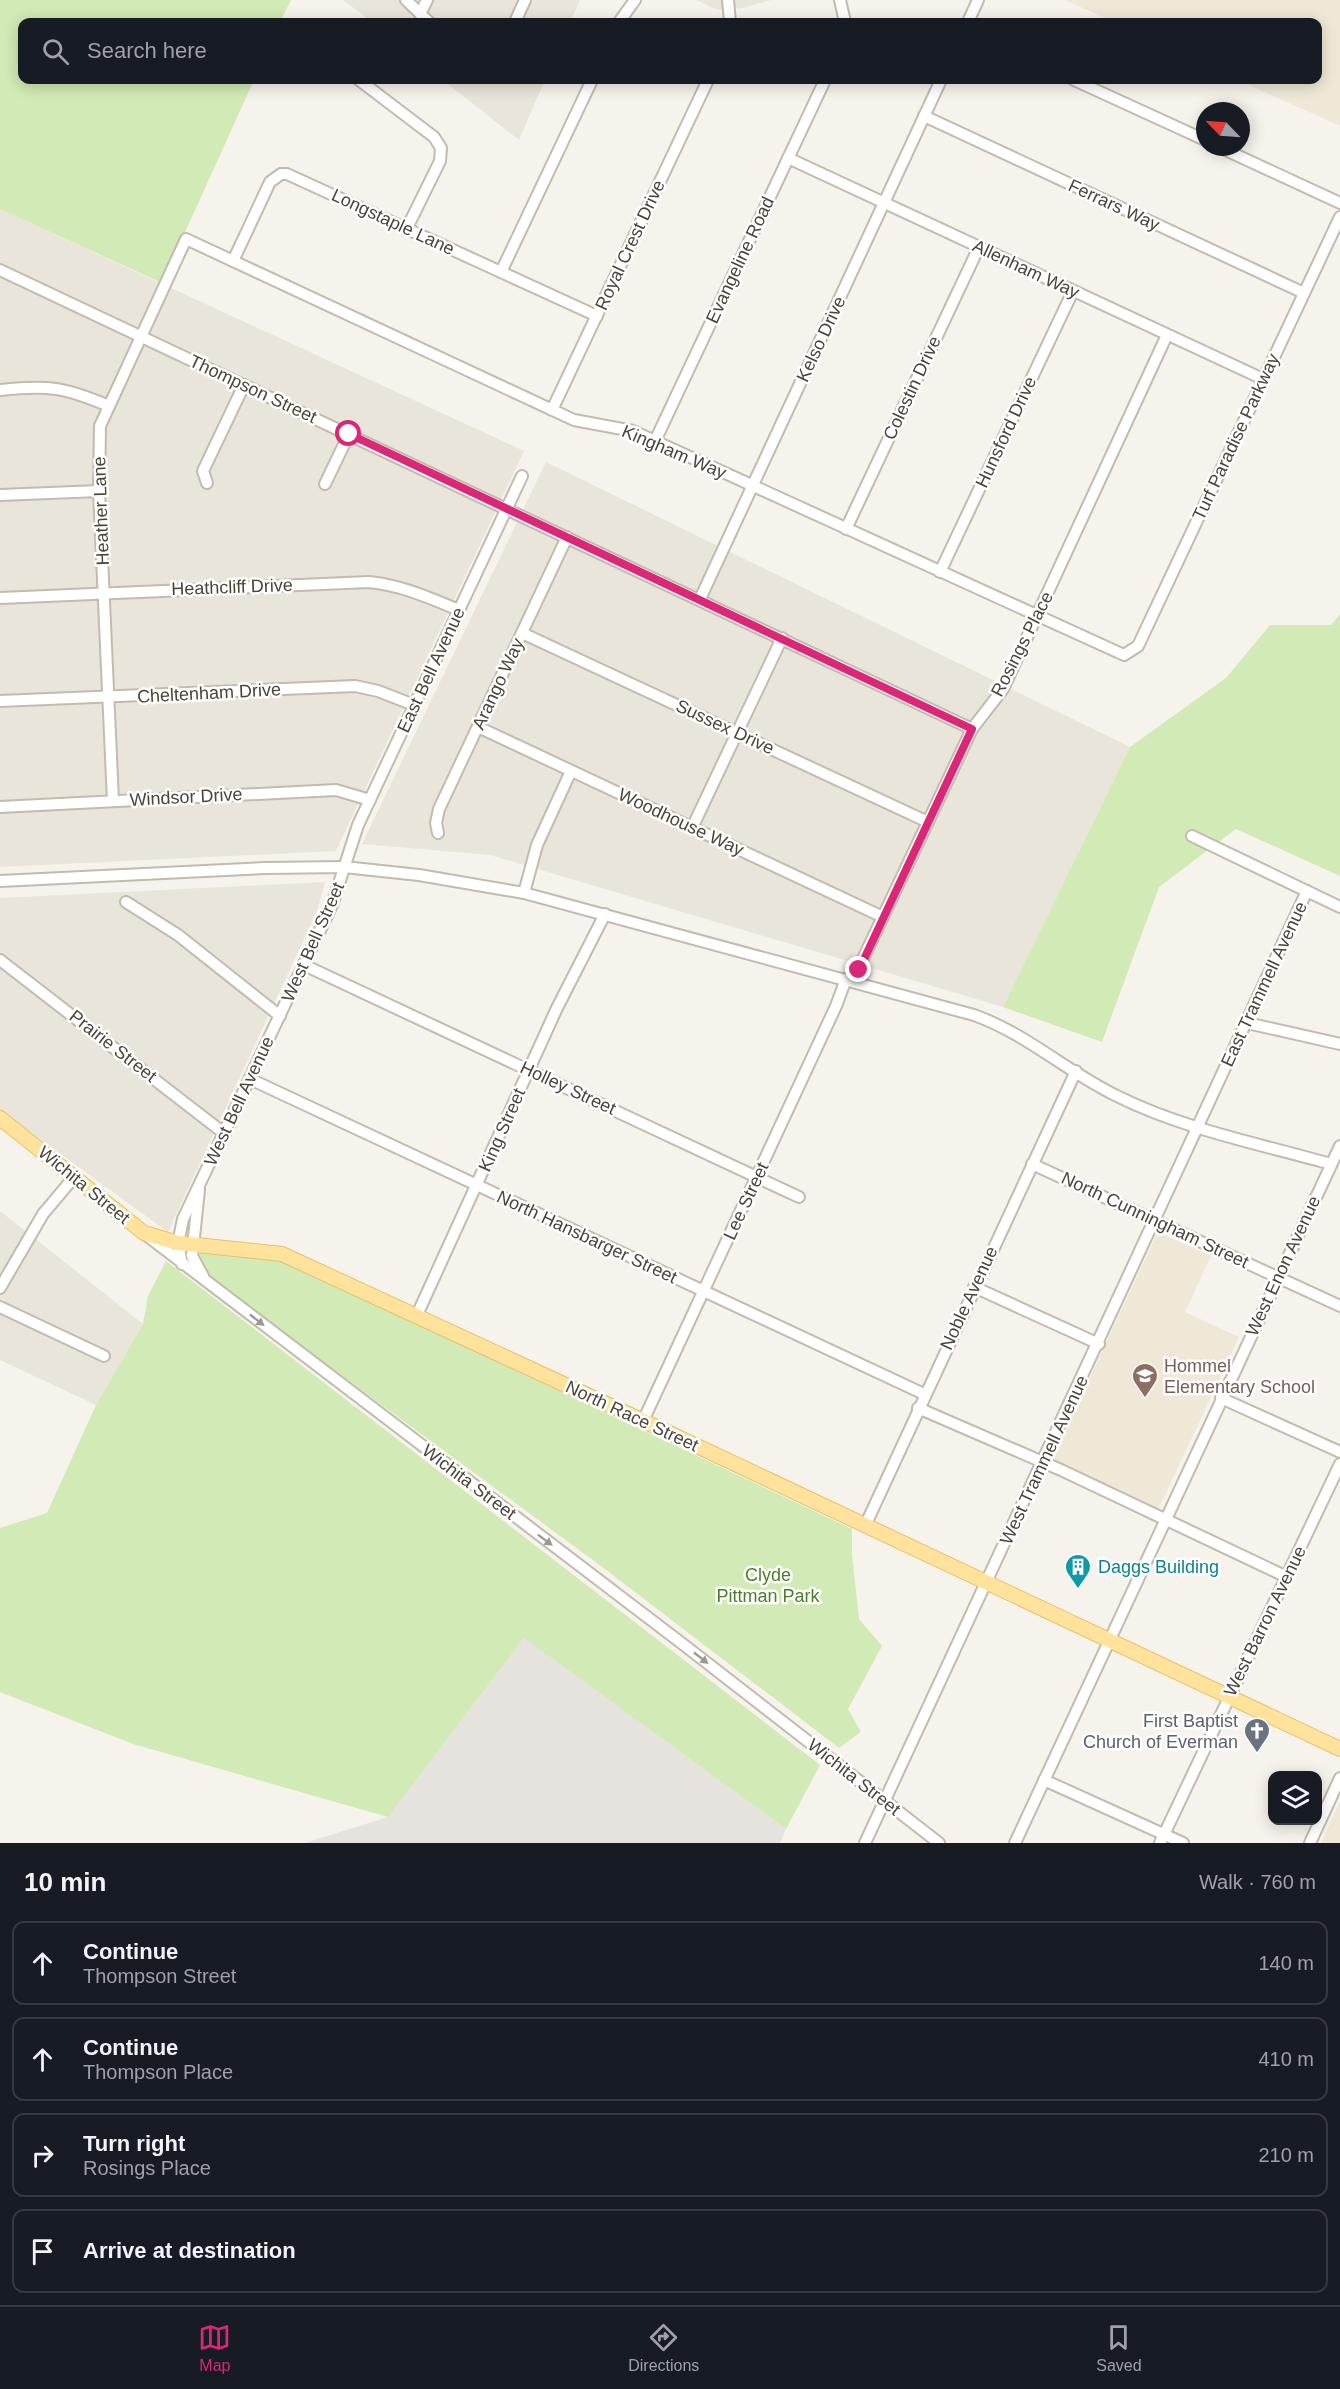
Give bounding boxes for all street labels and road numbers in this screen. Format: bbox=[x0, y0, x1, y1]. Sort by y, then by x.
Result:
street label: Ferrars Way bbox=[1065, 175, 1163, 235]
street label: Royal Crest Drive bbox=[591, 177, 669, 313]
street label: Longstaple Lane bbox=[328, 185, 458, 259]
street label: Evangeline Road bbox=[702, 194, 778, 326]
street label: Allenham Way bbox=[969, 236, 1083, 302]
street label: Kelso Drive bbox=[792, 293, 850, 385]
street label: Colestin Drive bbox=[879, 333, 945, 443]
street label: Thompson Street bbox=[186, 351, 320, 427]
street label: Turf Paradise Parkway bbox=[1189, 351, 1283, 523]
street label: Hunsford Drive bbox=[972, 373, 1040, 491]
street label: Kingham Way bbox=[619, 421, 729, 483]
street label: Heather Lane bbox=[89, 456, 113, 566]
street label: Heathcliff Drive bbox=[171, 575, 293, 599]
street label: Rosings Place bbox=[987, 588, 1057, 700]
street label: East Bell Avenue bbox=[393, 604, 469, 736]
street label: Arango Way bbox=[468, 635, 528, 733]
street label: Cheltenham Drive bbox=[137, 679, 281, 707]
street label: Sussex Drive bbox=[673, 696, 777, 758]
street label: Windsor Drive bbox=[129, 784, 243, 810]
street label: Woodhouse Way bbox=[615, 784, 747, 860]
street label: West Bell Street bbox=[278, 879, 348, 1005]
street label: East Trammell Avenue bbox=[1217, 898, 1311, 1070]
street label: Prairie Street bbox=[65, 1006, 161, 1086]
street label: West Bell Avenue bbox=[200, 1033, 278, 1169]
street label: Holley Street bbox=[517, 1057, 619, 1119]
street label: King Street bbox=[475, 1085, 529, 1175]
street label: Wichita Street bbox=[34, 1142, 134, 1228]
street label: Lee Street bbox=[719, 1159, 773, 1243]
street label: North Cunningham Street bbox=[1058, 1168, 1252, 1272]
street label: North Hansbarger Street bbox=[494, 1187, 680, 1287]
street label: West Enon Avenue bbox=[1242, 1193, 1324, 1339]
street label: Noble Avenue bbox=[936, 1243, 1002, 1353]
street label: West Trammell Avenue bbox=[996, 1372, 1092, 1548]
street label: North Race Street bbox=[562, 1376, 702, 1456]
street label: Wichita Street bbox=[418, 1440, 520, 1524]
street label: West Barron Avenue bbox=[1220, 1543, 1310, 1699]
street label: Wichita Street bbox=[804, 1735, 904, 1819]

